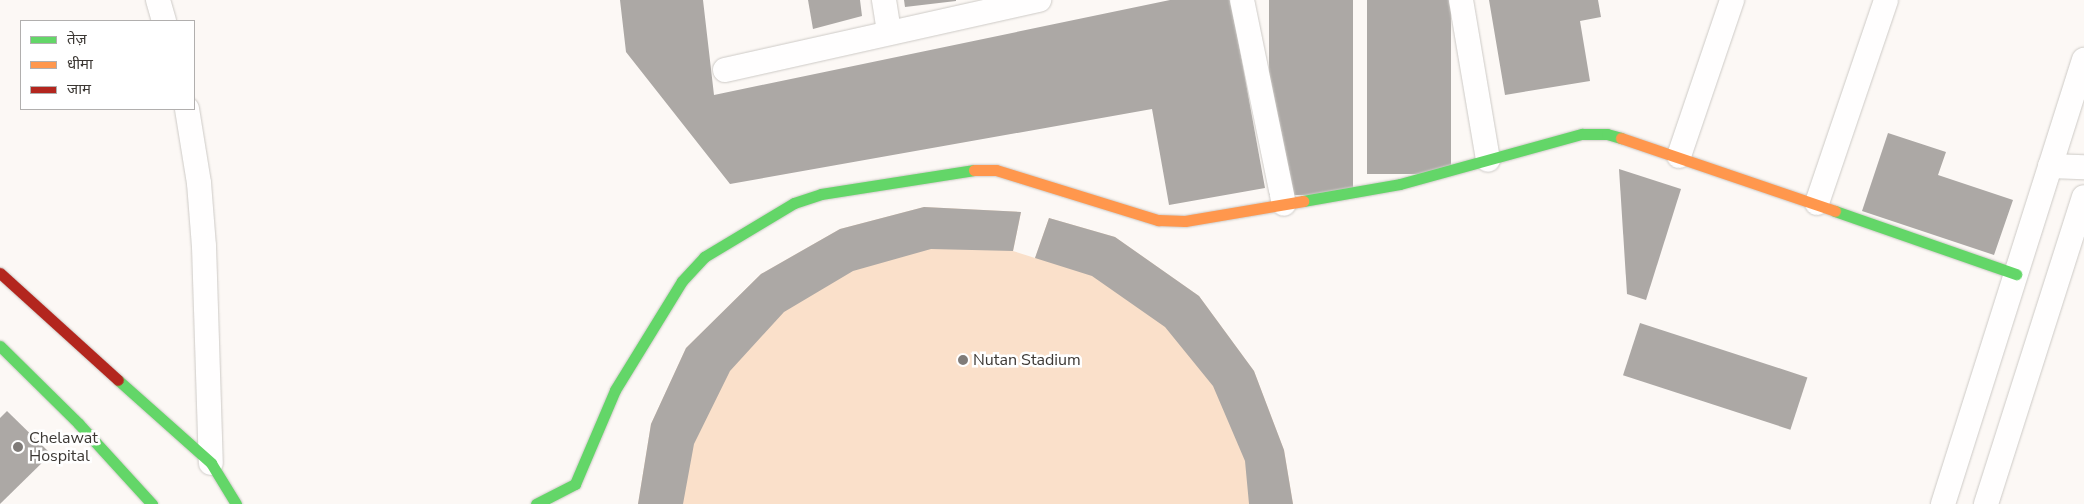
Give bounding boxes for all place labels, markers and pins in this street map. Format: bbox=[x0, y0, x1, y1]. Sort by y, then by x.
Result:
place label: Nutan Stadium bbox=[973, 350, 1081, 370]
marker: Nutan Stadium bbox=[957, 354, 969, 366]
place label: Chelawat Hospital bbox=[29, 428, 98, 466]
marker: Chelawat Hospital bbox=[11, 440, 25, 454]

